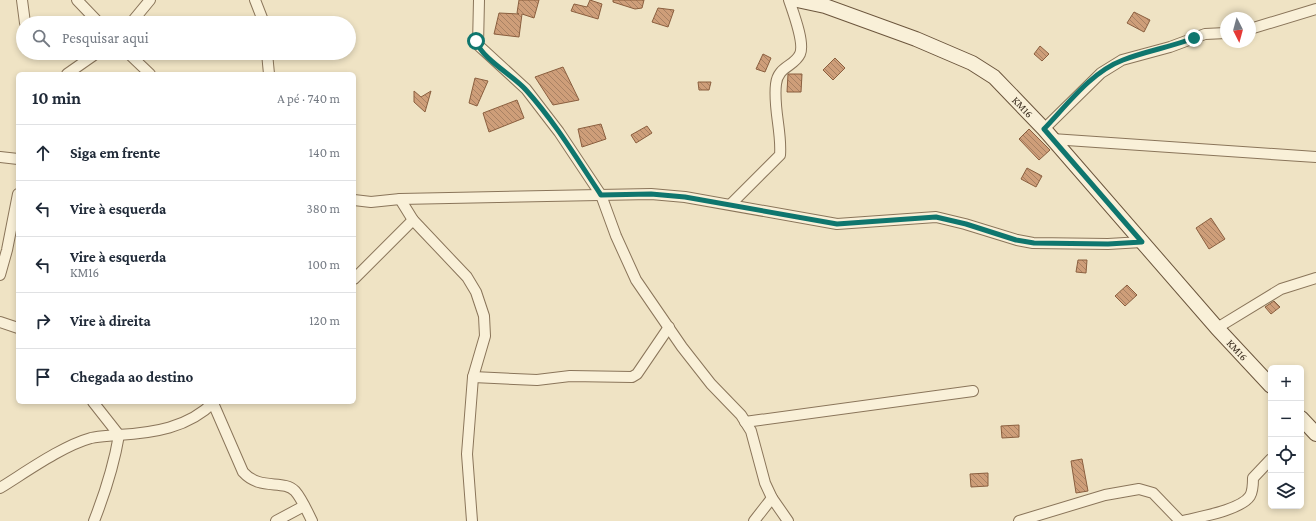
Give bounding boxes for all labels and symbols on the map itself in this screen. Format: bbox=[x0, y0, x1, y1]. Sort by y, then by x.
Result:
north arrow bbox=[1220, 12, 1256, 48]
route end bbox=[1185, 29, 1203, 47]
route start bbox=[467, 32, 485, 50]
street label: KM16 bbox=[1010, 94, 1036, 120]
street label: KM16 bbox=[1224, 337, 1250, 363]

